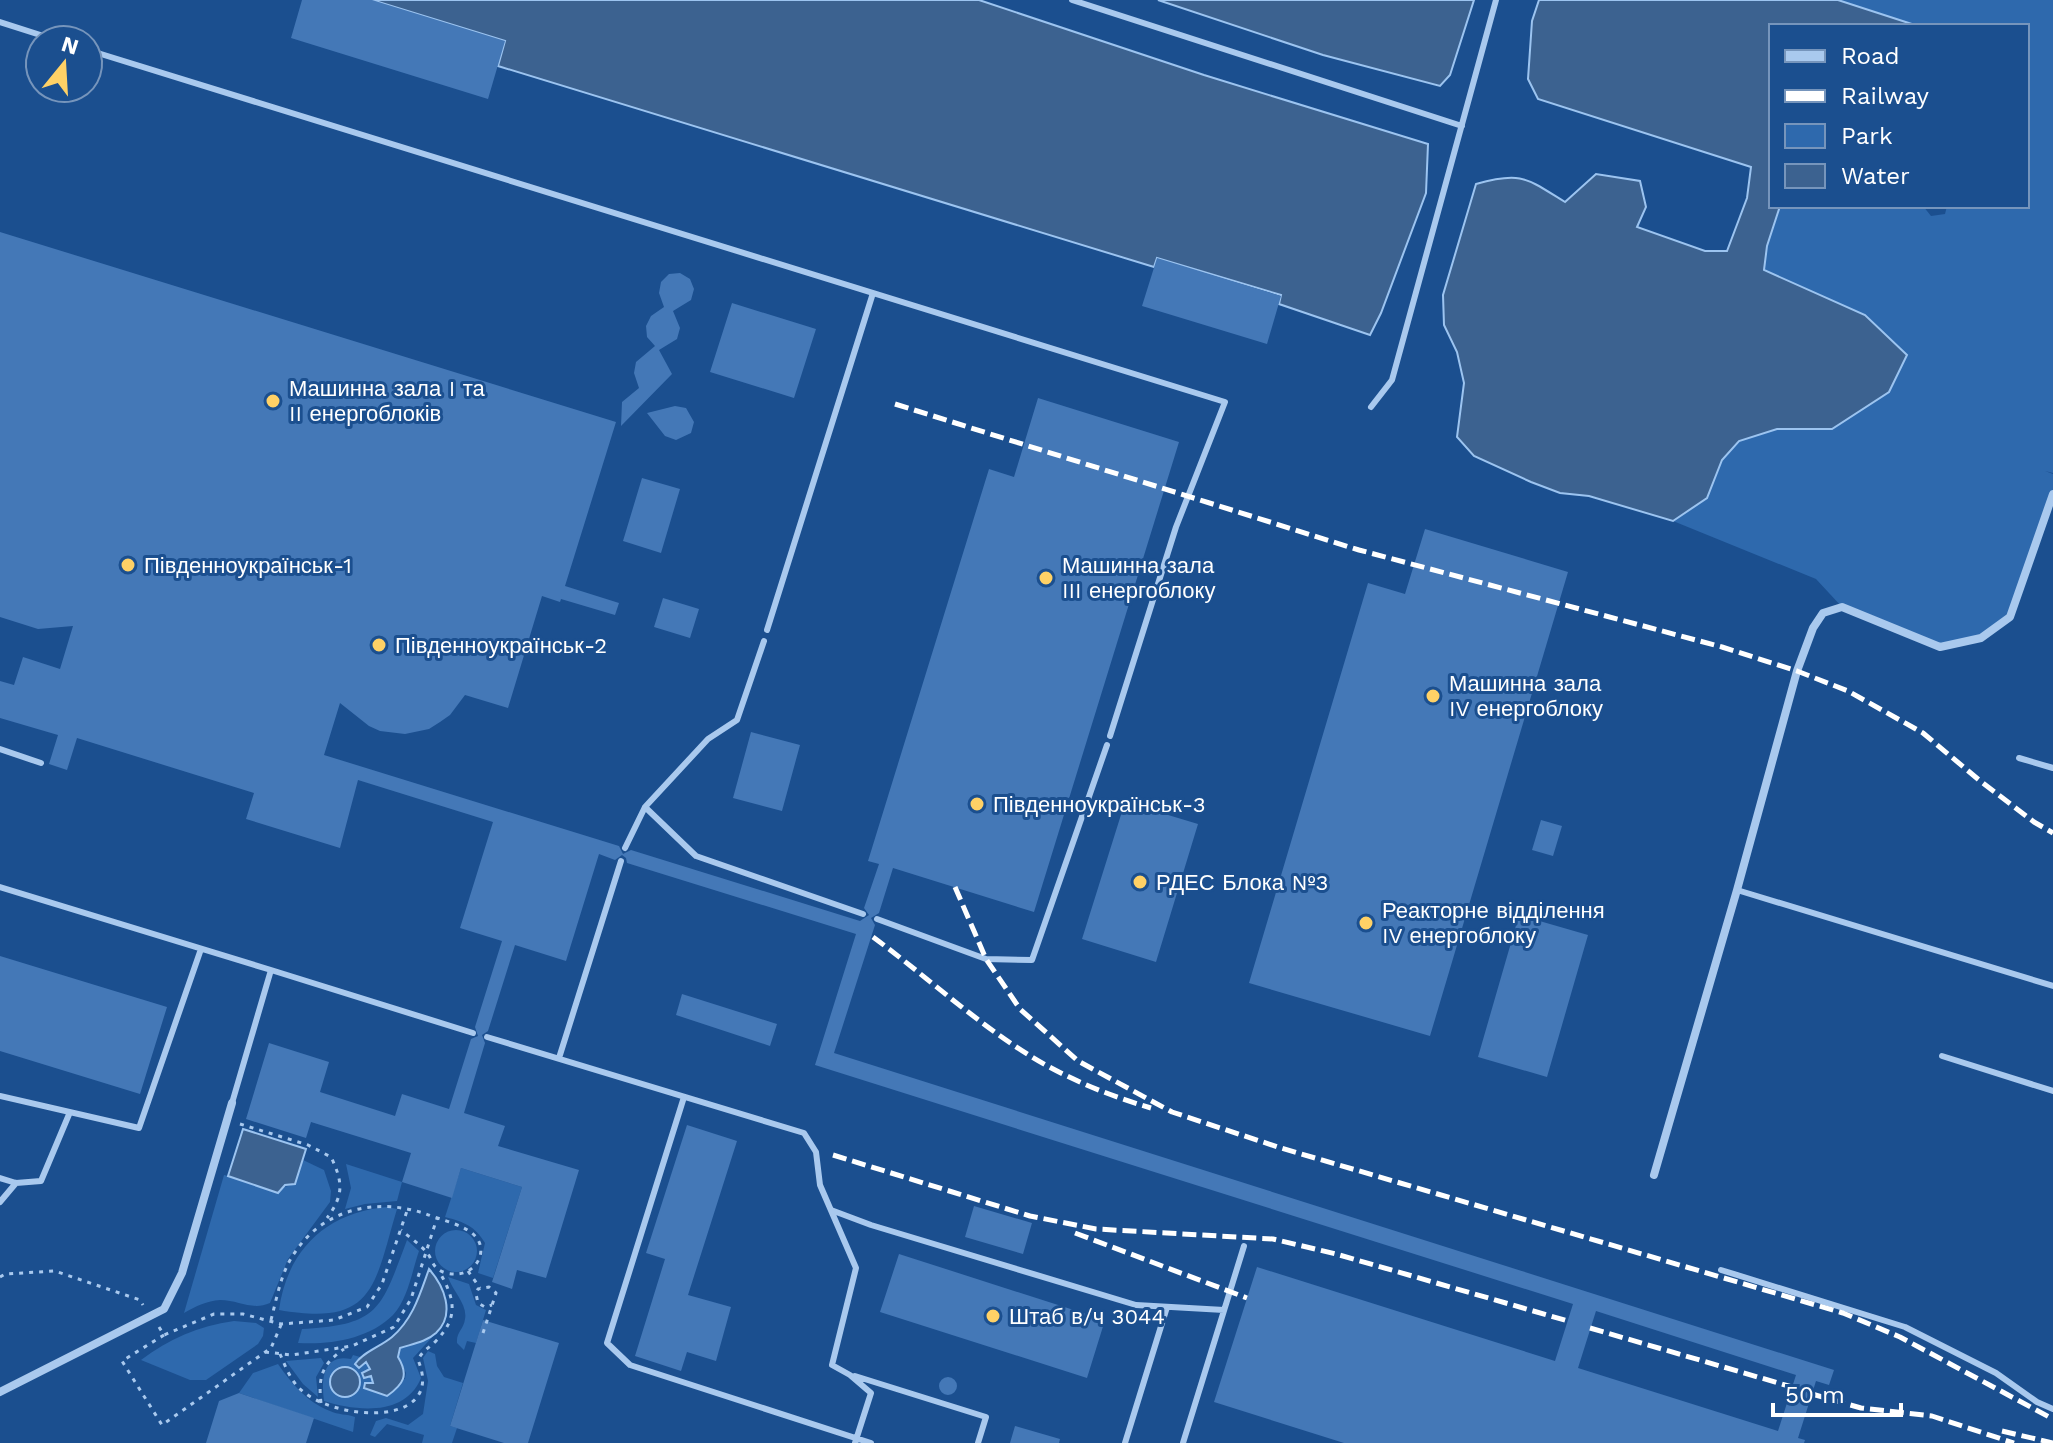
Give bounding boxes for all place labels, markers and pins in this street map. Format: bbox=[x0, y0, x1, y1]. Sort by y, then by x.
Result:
place label: Машинна зала I та II енергоблоків bbox=[289, 376, 486, 426]
marker: Машинна зала I та II енергоблоків bbox=[264, 392, 282, 410]
place label: Південноукраїнськ-1 bbox=[144, 553, 352, 578]
place label: Машинна зала III енергоблоку bbox=[1062, 553, 1215, 603]
marker: Південноукраїнськ-1 bbox=[119, 556, 137, 574]
marker: Машинна зала III енергоблоку bbox=[1037, 569, 1055, 587]
place label: Південноукраїнськ-2 bbox=[395, 633, 607, 658]
marker: Південноукраїнськ-2 bbox=[370, 636, 388, 654]
place label: Машинна зала IV енергоблоку bbox=[1449, 671, 1603, 721]
marker: Машинна зала IV енергоблоку bbox=[1424, 687, 1442, 705]
place label: Південноукраїнськ-3 bbox=[993, 792, 1206, 817]
marker: Південноукраїнськ-3 bbox=[968, 795, 986, 813]
place label: РДЕС Блока №3 bbox=[1156, 870, 1328, 895]
marker: РДЕС Блока №3 bbox=[1131, 873, 1149, 891]
place label: Реакторне відділення IV енергоблоку bbox=[1382, 898, 1605, 948]
marker: Реакторне відділення IV енергоблоку bbox=[1357, 914, 1375, 932]
place label: Штаб в/ч 3044 bbox=[1009, 1304, 1165, 1329]
marker: Штаб в/ч 3044 bbox=[984, 1307, 1002, 1325]

